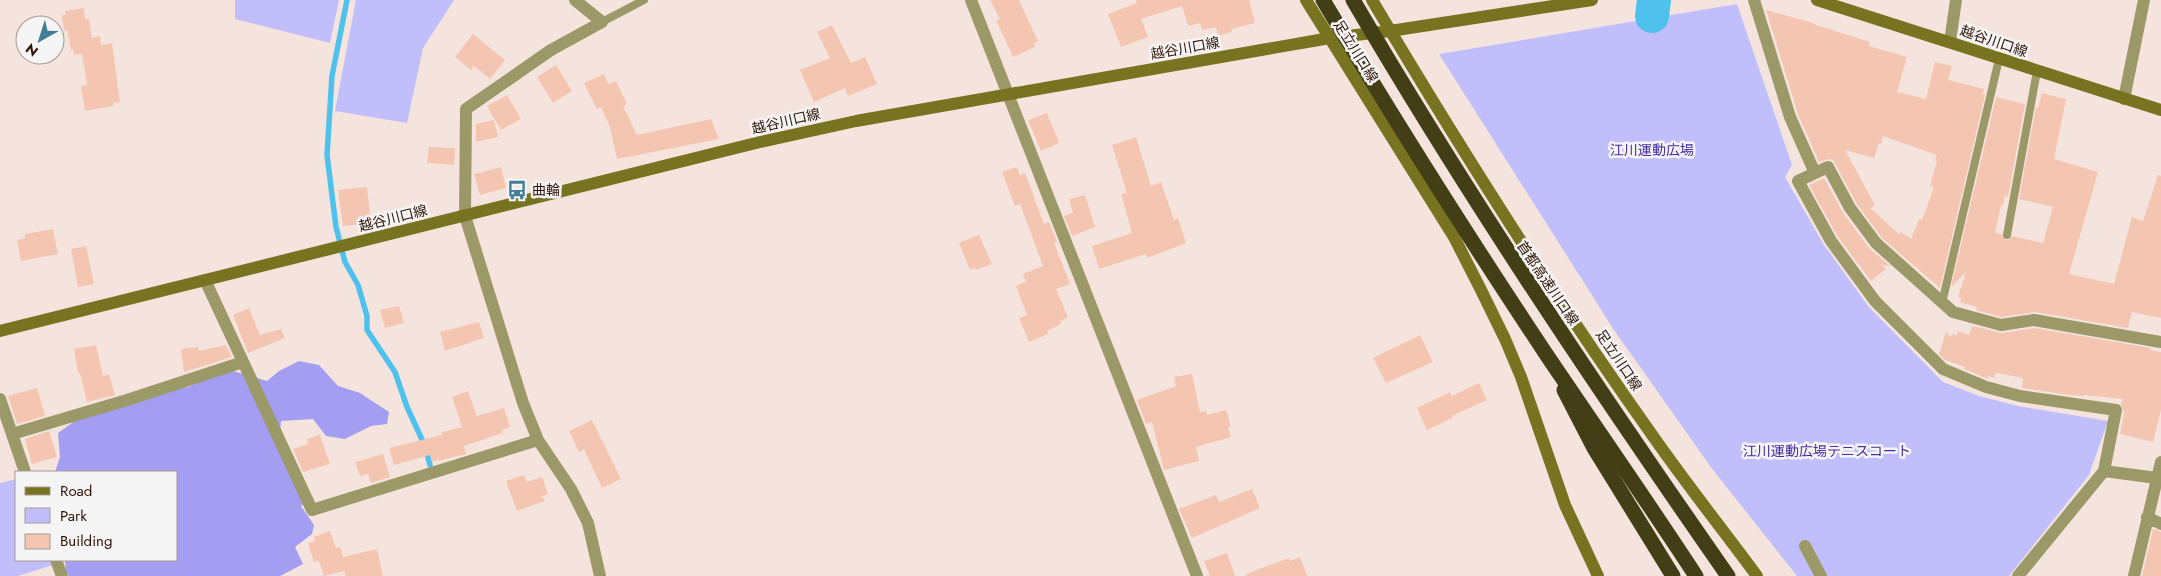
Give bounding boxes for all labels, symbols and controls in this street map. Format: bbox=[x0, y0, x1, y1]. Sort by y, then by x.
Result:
north arrow bbox=[15, 15, 65, 65]
street label: 足立川口線 bbox=[1329, 16, 1383, 86]
street label: 越谷川口線 bbox=[1958, 20, 2030, 62]
street label: 越谷川口線 bbox=[1149, 32, 1221, 64]
text: N bbox=[21, 39, 42, 61]
street label: 越谷川口線 bbox=[750, 103, 822, 139]
park label: 江川運動広場 bbox=[1610, 140, 1694, 160]
bus stop icon: 曲輪 bbox=[506, 179, 528, 201]
place label: 曲輪 bbox=[532, 180, 560, 200]
street label: 越谷川口線 bbox=[357, 200, 429, 236]
street label: 首都高速川口線 bbox=[1512, 237, 1584, 329]
street label: 足立川口線 bbox=[1591, 325, 1647, 395]
park label: 江川運動広場テニスコート bbox=[1743, 441, 1911, 461]
legend bbox=[15, 471, 178, 561]
text: Road bbox=[60, 480, 92, 502]
text: Park bbox=[60, 505, 87, 527]
text: Building bbox=[60, 530, 112, 552]

